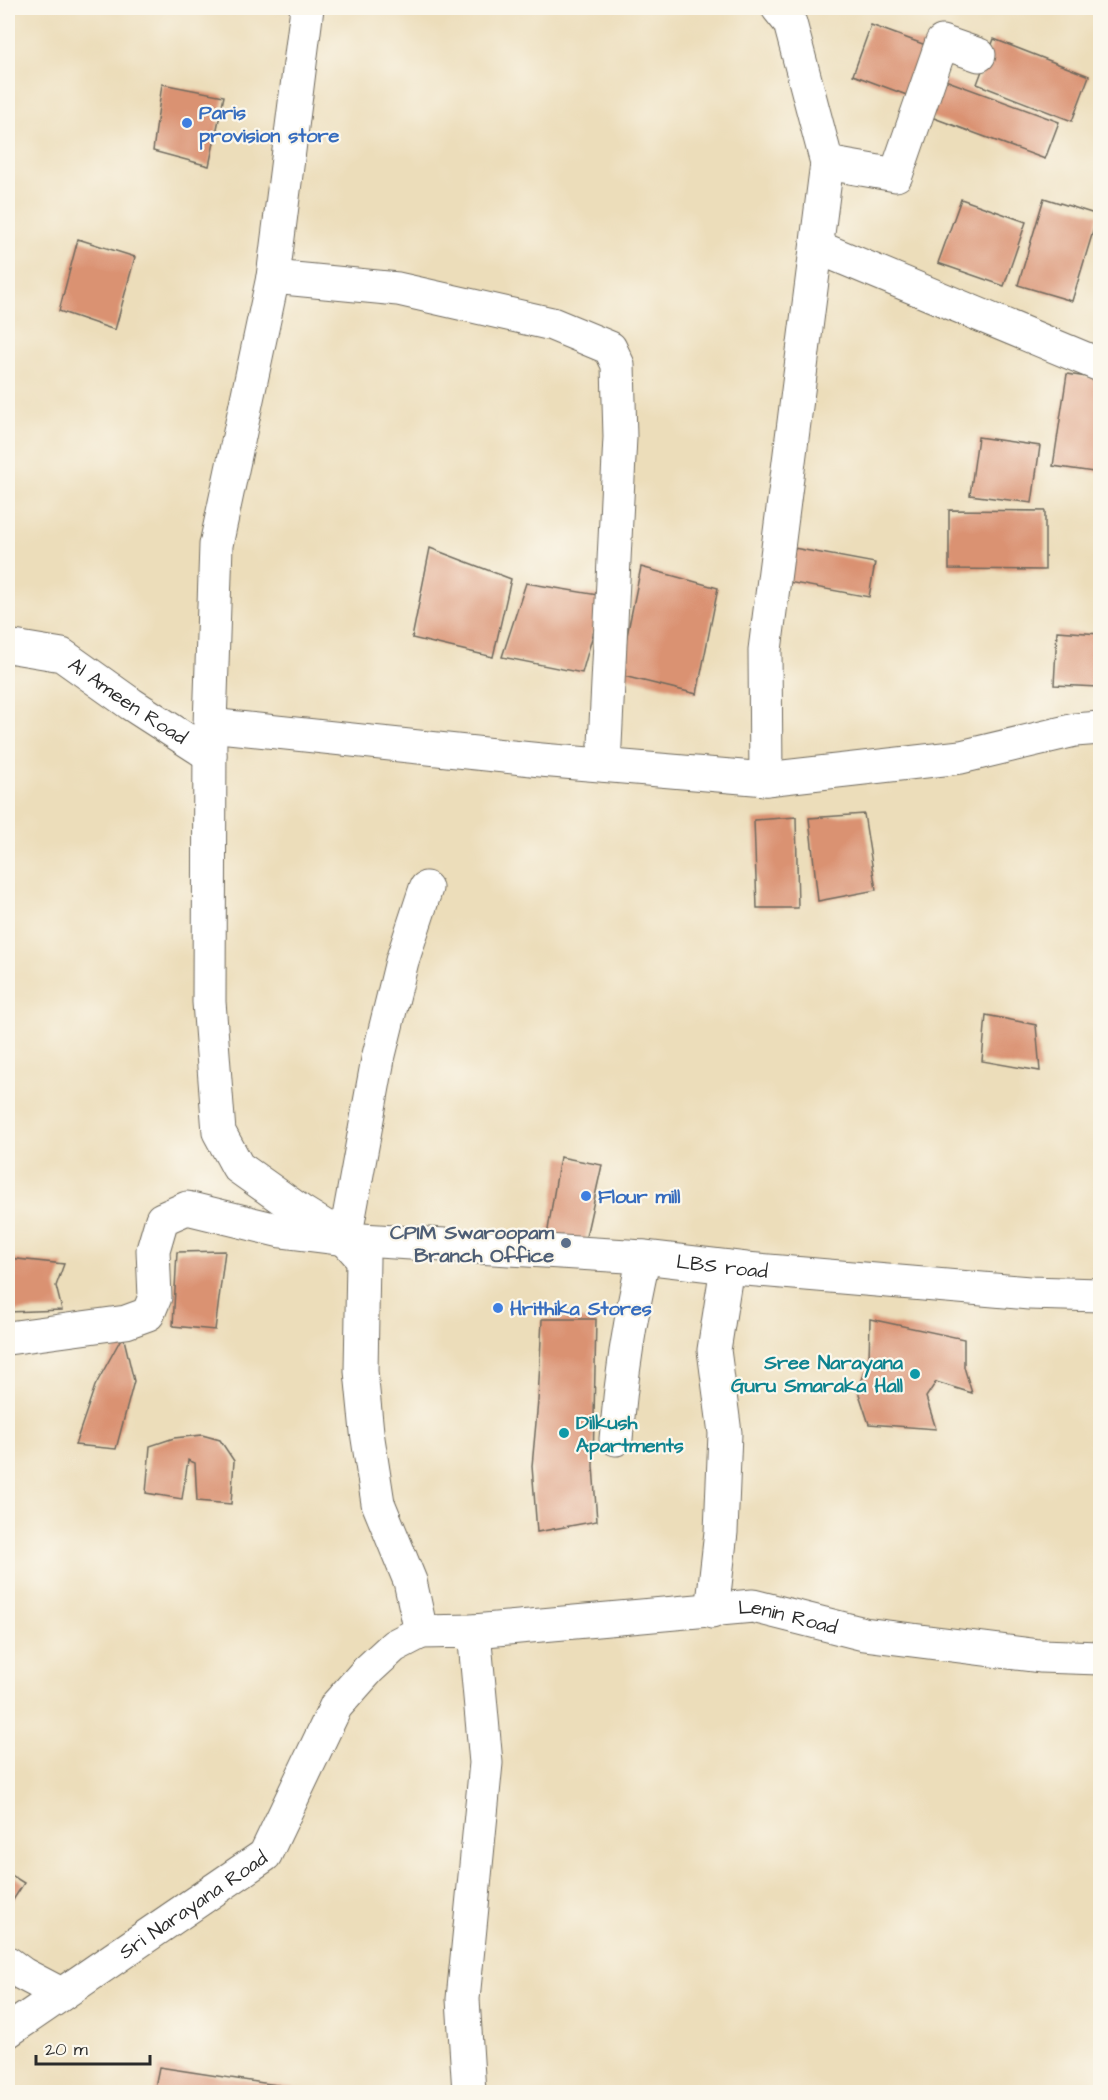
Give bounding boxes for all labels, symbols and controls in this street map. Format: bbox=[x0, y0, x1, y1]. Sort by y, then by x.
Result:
place label: Paris provision store bbox=[199, 99, 340, 150]
marker: Paris provision store bbox=[180, 116, 194, 130]
street label: Al Ameen Road bbox=[62, 651, 192, 752]
place label: Flour mill bbox=[598, 1183, 680, 1211]
marker: Flour mill bbox=[579, 1189, 593, 1203]
place label: CPIM Swaroopam Branch Office bbox=[390, 1219, 554, 1270]
marker: CPIM Swaroopam Branch Office bbox=[559, 1236, 573, 1250]
street label: LBS road bbox=[675, 1248, 769, 1286]
place label: Hrithika Stores bbox=[510, 1295, 652, 1323]
marker: Hrithika Stores bbox=[491, 1301, 505, 1315]
place label: Sree Narayana Guru Smaraka Hall bbox=[731, 1349, 904, 1400]
marker: Sree Narayana Guru Smaraka Hall bbox=[908, 1367, 922, 1381]
place label: Dilkush Apartments bbox=[576, 1409, 684, 1460]
marker: Dilkush Apartments bbox=[557, 1426, 571, 1440]
street label: Lenin Road bbox=[737, 1593, 840, 1642]
street label: Sri Narayana Road bbox=[114, 1844, 273, 1966]
scale bar bbox=[36, 2028, 150, 2066]
text: 20 m bbox=[45, 2037, 88, 2062]

